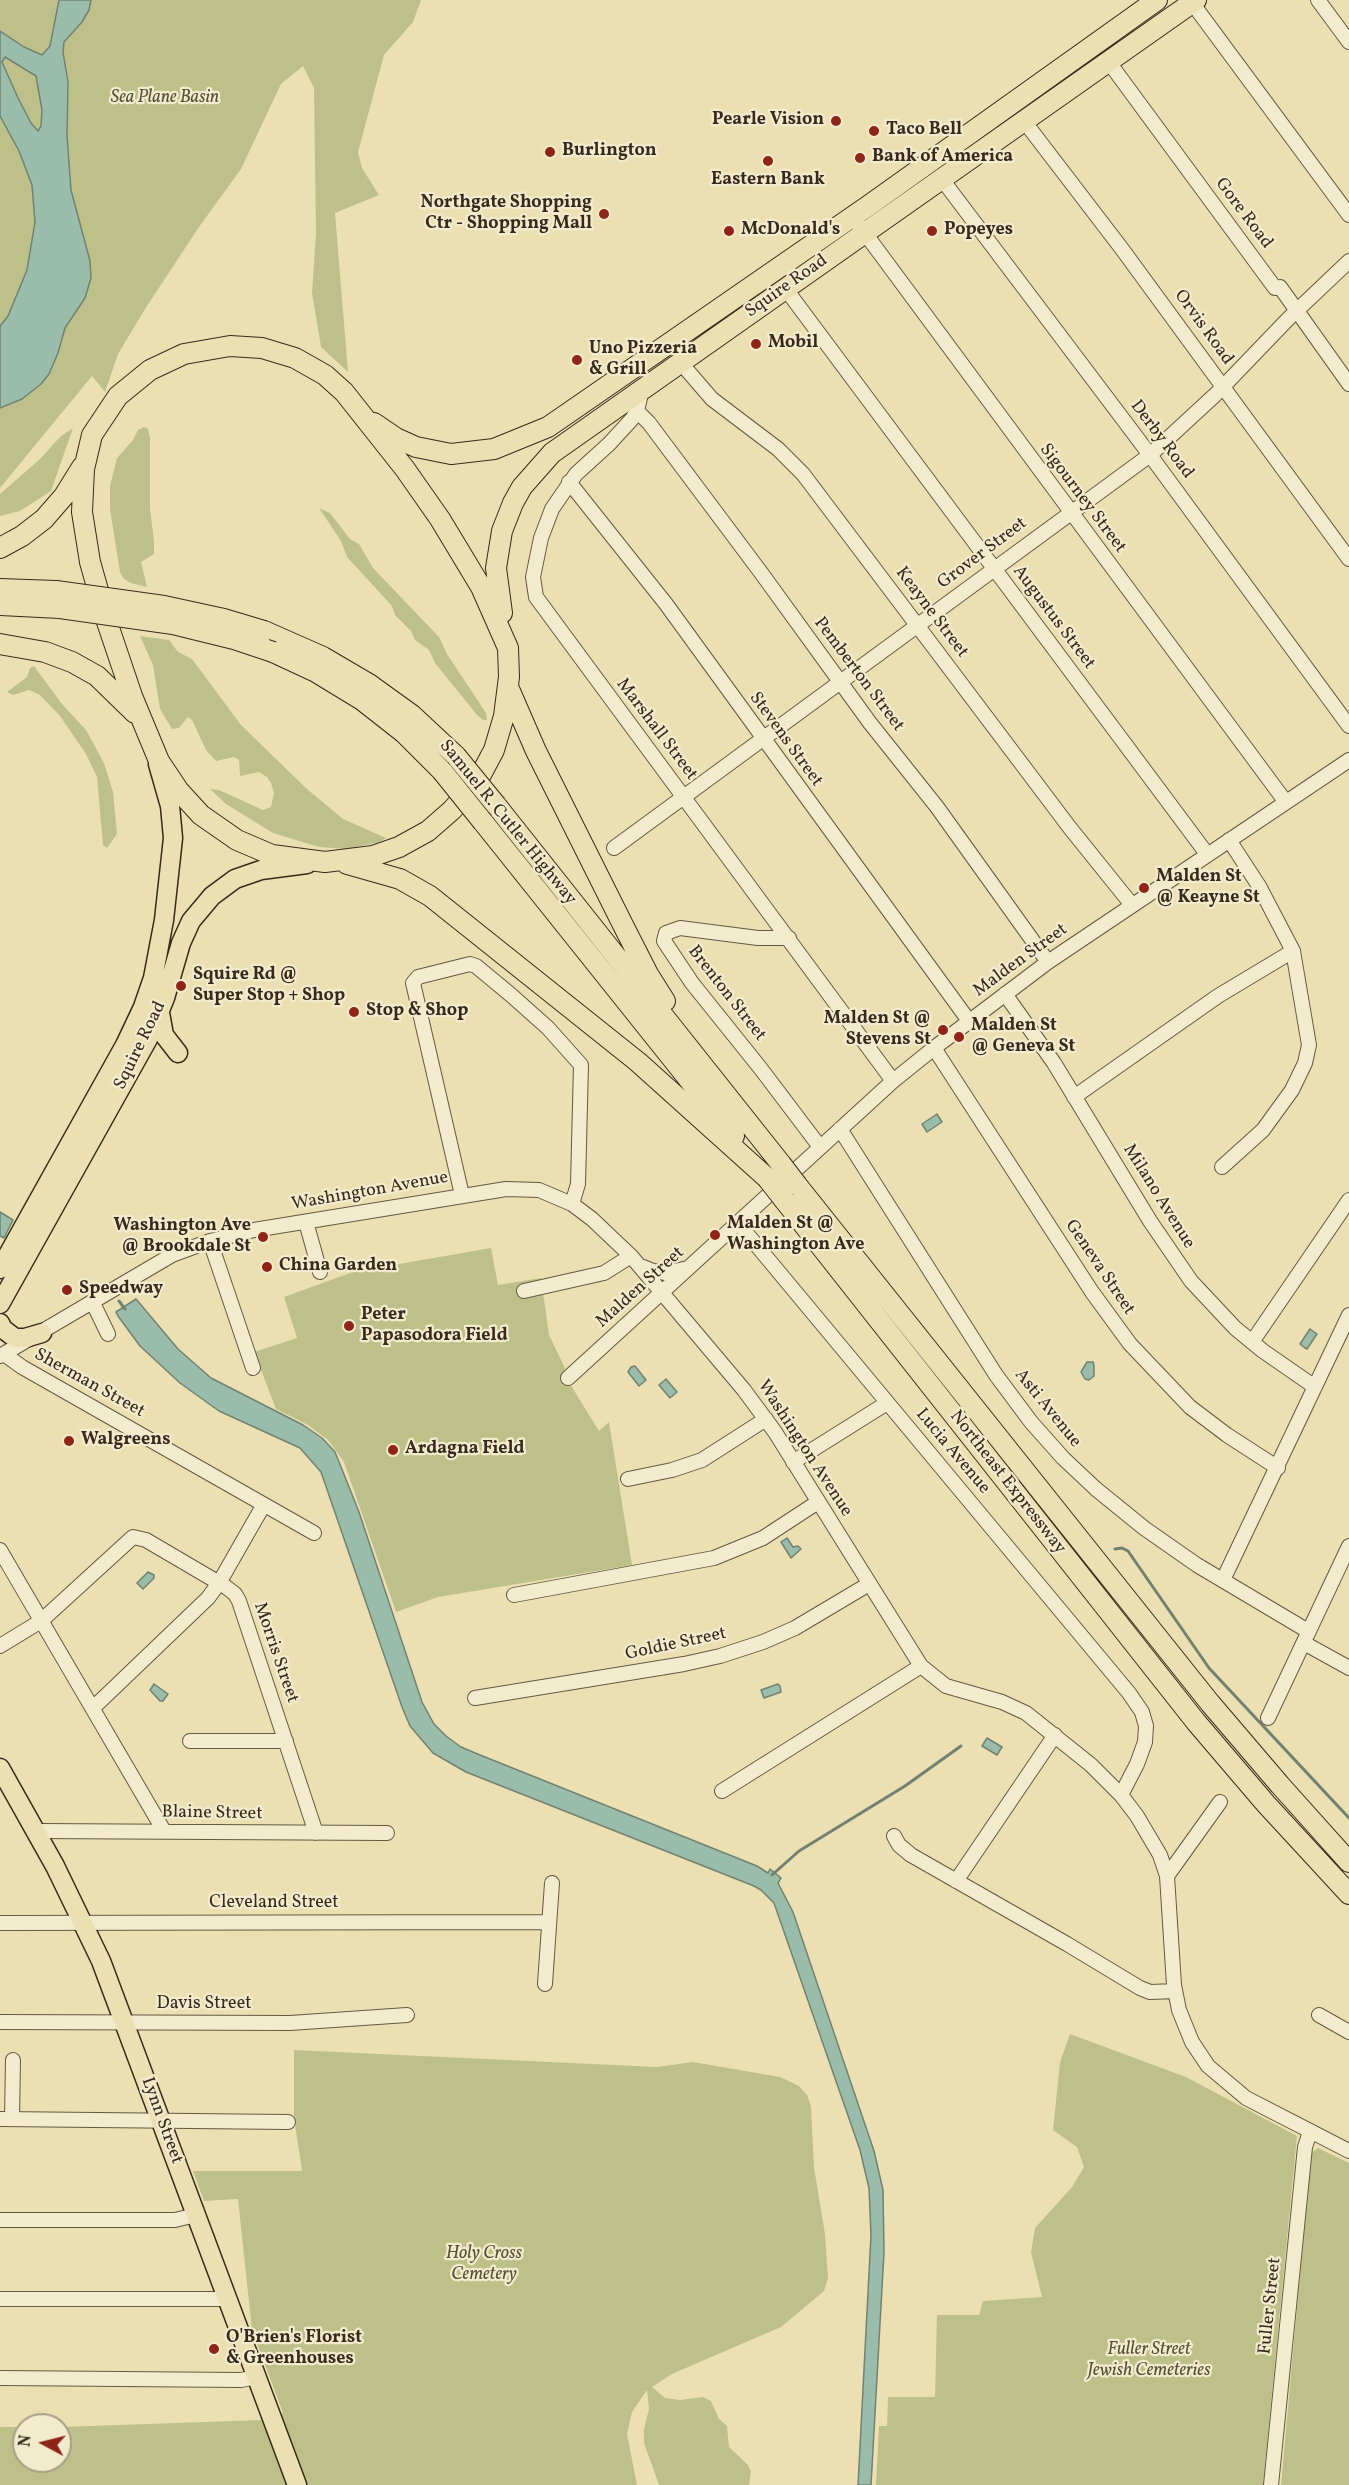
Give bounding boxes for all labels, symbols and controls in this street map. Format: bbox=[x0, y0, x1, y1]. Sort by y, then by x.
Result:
park label: Sea Plane Basin bbox=[111, 88, 219, 110]
place label: Pearle Vision bbox=[712, 110, 824, 132]
marker: Pearle Vision bbox=[829, 114, 843, 128]
place label: Taco Bell bbox=[886, 120, 962, 142]
marker: Taco Bell bbox=[867, 124, 881, 138]
place label: Burlington bbox=[562, 141, 657, 163]
marker: Burlington bbox=[543, 145, 557, 159]
place label: Bank of America bbox=[872, 147, 1013, 169]
marker: Bank of America bbox=[853, 151, 867, 165]
marker: Eastern Bank bbox=[761, 154, 775, 168]
place label: Eastern Bank bbox=[711, 170, 825, 192]
street label: Gore Road bbox=[1209, 174, 1277, 254]
place label: Northgate Shopping Ctr - Shopping Mall bbox=[421, 193, 592, 236]
marker: Northgate Shopping Ctr - Shopping Mall bbox=[597, 207, 611, 221]
place label: McDonald's bbox=[741, 220, 840, 242]
place label: Popeyes bbox=[944, 220, 1013, 242]
marker: McDonald's bbox=[722, 224, 736, 238]
marker: Popeyes bbox=[925, 224, 939, 238]
street label: Squire Road bbox=[742, 251, 832, 323]
street label: Orvis Road bbox=[1169, 286, 1237, 370]
place label: Mobil bbox=[768, 333, 818, 355]
marker: Mobil bbox=[749, 337, 763, 351]
place label: Uno Pizzeria & Grill bbox=[589, 339, 697, 382]
marker: Uno Pizzeria & Grill bbox=[570, 353, 584, 367]
street label: Derby Road bbox=[1124, 396, 1198, 484]
street label: Sigourney Street bbox=[1034, 440, 1130, 558]
street label: Grover Street bbox=[934, 513, 1032, 595]
street label: Augustus Street bbox=[1007, 562, 1099, 674]
street label: Keayne Street bbox=[890, 563, 972, 663]
street label: Pemberton Street bbox=[808, 614, 908, 736]
street label: Marshall Street bbox=[611, 675, 701, 785]
street label: Stevens Street bbox=[743, 689, 827, 791]
street label: Samuel R. Cutler Highway bbox=[434, 736, 580, 910]
place label: Malden St @ Keayne St bbox=[1156, 867, 1260, 910]
marker: Malden St @ Keayne St bbox=[1137, 881, 1151, 895]
street label: Malden Street bbox=[970, 920, 1072, 1002]
street label: Brenton Street bbox=[682, 942, 770, 1046]
place label: Squire Rd @ Super Stop + Shop bbox=[193, 965, 345, 1008]
marker: Squire Rd @ Super Stop + Shop bbox=[174, 979, 188, 993]
street label: Squire Road bbox=[110, 998, 172, 1094]
place label: Stop & Shop bbox=[366, 1001, 468, 1023]
marker: Stop & Shop bbox=[347, 1005, 361, 1019]
place label: Malden St @ Stevens St bbox=[824, 1009, 931, 1052]
place label: Malden St @ Geneva St bbox=[971, 1016, 1075, 1058]
marker: Malden St @ Stevens St bbox=[936, 1023, 950, 1037]
marker: Malden St @ Geneva St bbox=[952, 1030, 966, 1044]
street label: Milano Avenue bbox=[1117, 1141, 1199, 1253]
street label: Washington Avenue bbox=[290, 1168, 450, 1216]
place label: Malden St @ Washington Ave bbox=[727, 1214, 864, 1256]
place label: Washington Ave @ Brookdale St bbox=[114, 1216, 251, 1258]
street label: Geneva Street bbox=[1059, 1216, 1139, 1320]
marker: Malden St @ Washington Ave bbox=[708, 1228, 722, 1242]
marker: Washington Ave @ Brookdale St bbox=[256, 1230, 270, 1244]
street label: Malden Street bbox=[592, 1243, 690, 1333]
place label: China Garden bbox=[279, 1256, 397, 1278]
marker: China Garden bbox=[260, 1260, 274, 1274]
place label: Speedway bbox=[79, 1279, 163, 1301]
marker: Speedway bbox=[60, 1283, 74, 1297]
place label: Peter Papasodora Field bbox=[361, 1305, 508, 1348]
marker: Peter Papasodora Field bbox=[342, 1319, 356, 1333]
street label: Sherman Street bbox=[30, 1345, 148, 1423]
street label: Asti Avenue bbox=[1009, 1365, 1085, 1453]
street label: Washington Avenue bbox=[752, 1377, 856, 1521]
street label: Lucia Avenue bbox=[910, 1405, 994, 1499]
street label: Northeast Expressway bbox=[944, 1407, 1070, 1559]
place label: Walgreens bbox=[81, 1430, 170, 1452]
marker: Walgreens bbox=[62, 1434, 76, 1448]
place label: Ardagna Field bbox=[405, 1439, 525, 1461]
marker: Ardagna Field bbox=[386, 1443, 400, 1457]
street label: Morris Street bbox=[248, 1600, 302, 1706]
street label: Goldie Street bbox=[623, 1624, 729, 1666]
street label: Blaine Street bbox=[161, 1802, 263, 1826]
street label: Cleveland Street bbox=[209, 1893, 339, 1915]
street label: Davis Street bbox=[157, 1994, 251, 2016]
street label: Lynn Street bbox=[135, 2075, 187, 2167]
park label: Holy Cross Cemetery bbox=[446, 2244, 522, 2286]
street label: Fuller Street bbox=[1255, 2256, 1287, 2356]
place label: O'Brien's Florist & Greenhouses bbox=[226, 2328, 362, 2370]
park label: Fuller Street Jewish Cemeteries bbox=[1087, 2340, 1211, 2382]
marker: O'Brien's Florist & Greenhouses bbox=[207, 2342, 221, 2356]
north arrow bbox=[12, 2413, 72, 2473]
text: N bbox=[14, 2434, 38, 2448]

